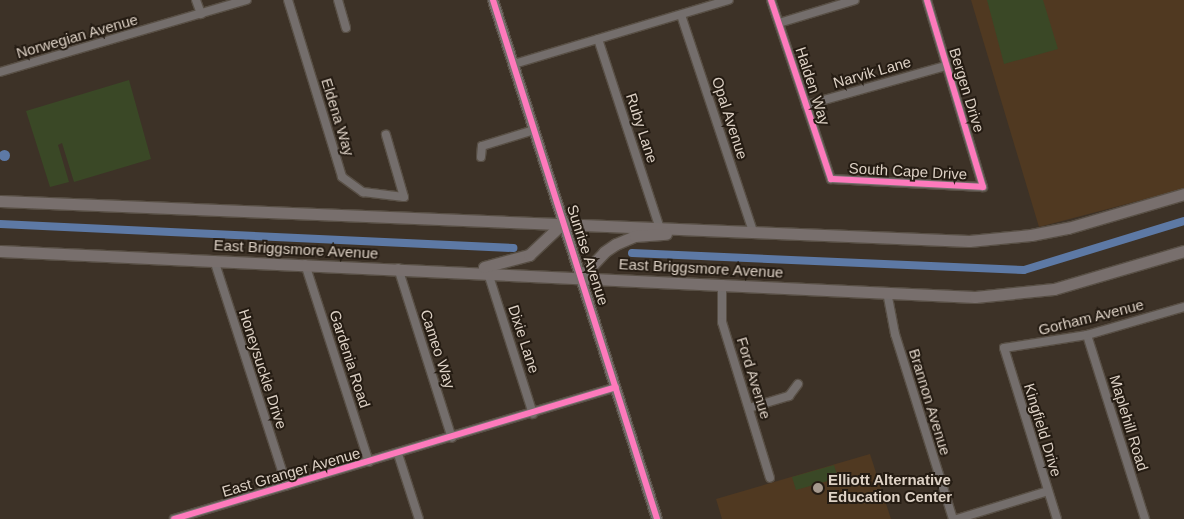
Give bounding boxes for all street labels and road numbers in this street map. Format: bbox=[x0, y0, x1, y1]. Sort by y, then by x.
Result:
street label: Norwegian Avenue bbox=[14, 10, 140, 62]
street label: Halden Way bbox=[792, 45, 834, 127]
street label: Bergen Drive bbox=[946, 46, 988, 134]
street label: Narvik Lane bbox=[831, 52, 913, 92]
street label: Opal Avenue bbox=[708, 74, 752, 162]
street label: Eldena Way bbox=[318, 76, 358, 158]
street label: Ruby Lane bbox=[622, 91, 662, 165]
street label: South Cape Drive bbox=[848, 159, 968, 183]
street label: Sunrise Avenue bbox=[563, 202, 613, 308]
street label: East Briggsmore Avenue bbox=[213, 236, 379, 262]
street label: East Briggsmore Avenue bbox=[618, 255, 784, 281]
street label: Gorham Avenue bbox=[1036, 295, 1146, 339]
street label: Dixie Lane bbox=[504, 303, 544, 375]
street label: Honeysuckle Drive bbox=[235, 307, 291, 431]
street label: Cameo Way bbox=[417, 307, 459, 391]
street label: Gardenia Road bbox=[326, 308, 374, 410]
street label: Ford Avenue bbox=[733, 334, 775, 422]
street label: Brannon Avenue bbox=[905, 346, 955, 458]
street label: Maplehill Road bbox=[1106, 373, 1152, 473]
street label: Kingfield Drive bbox=[1020, 381, 1066, 479]
street label: East Granger Avenue bbox=[219, 444, 363, 500]

